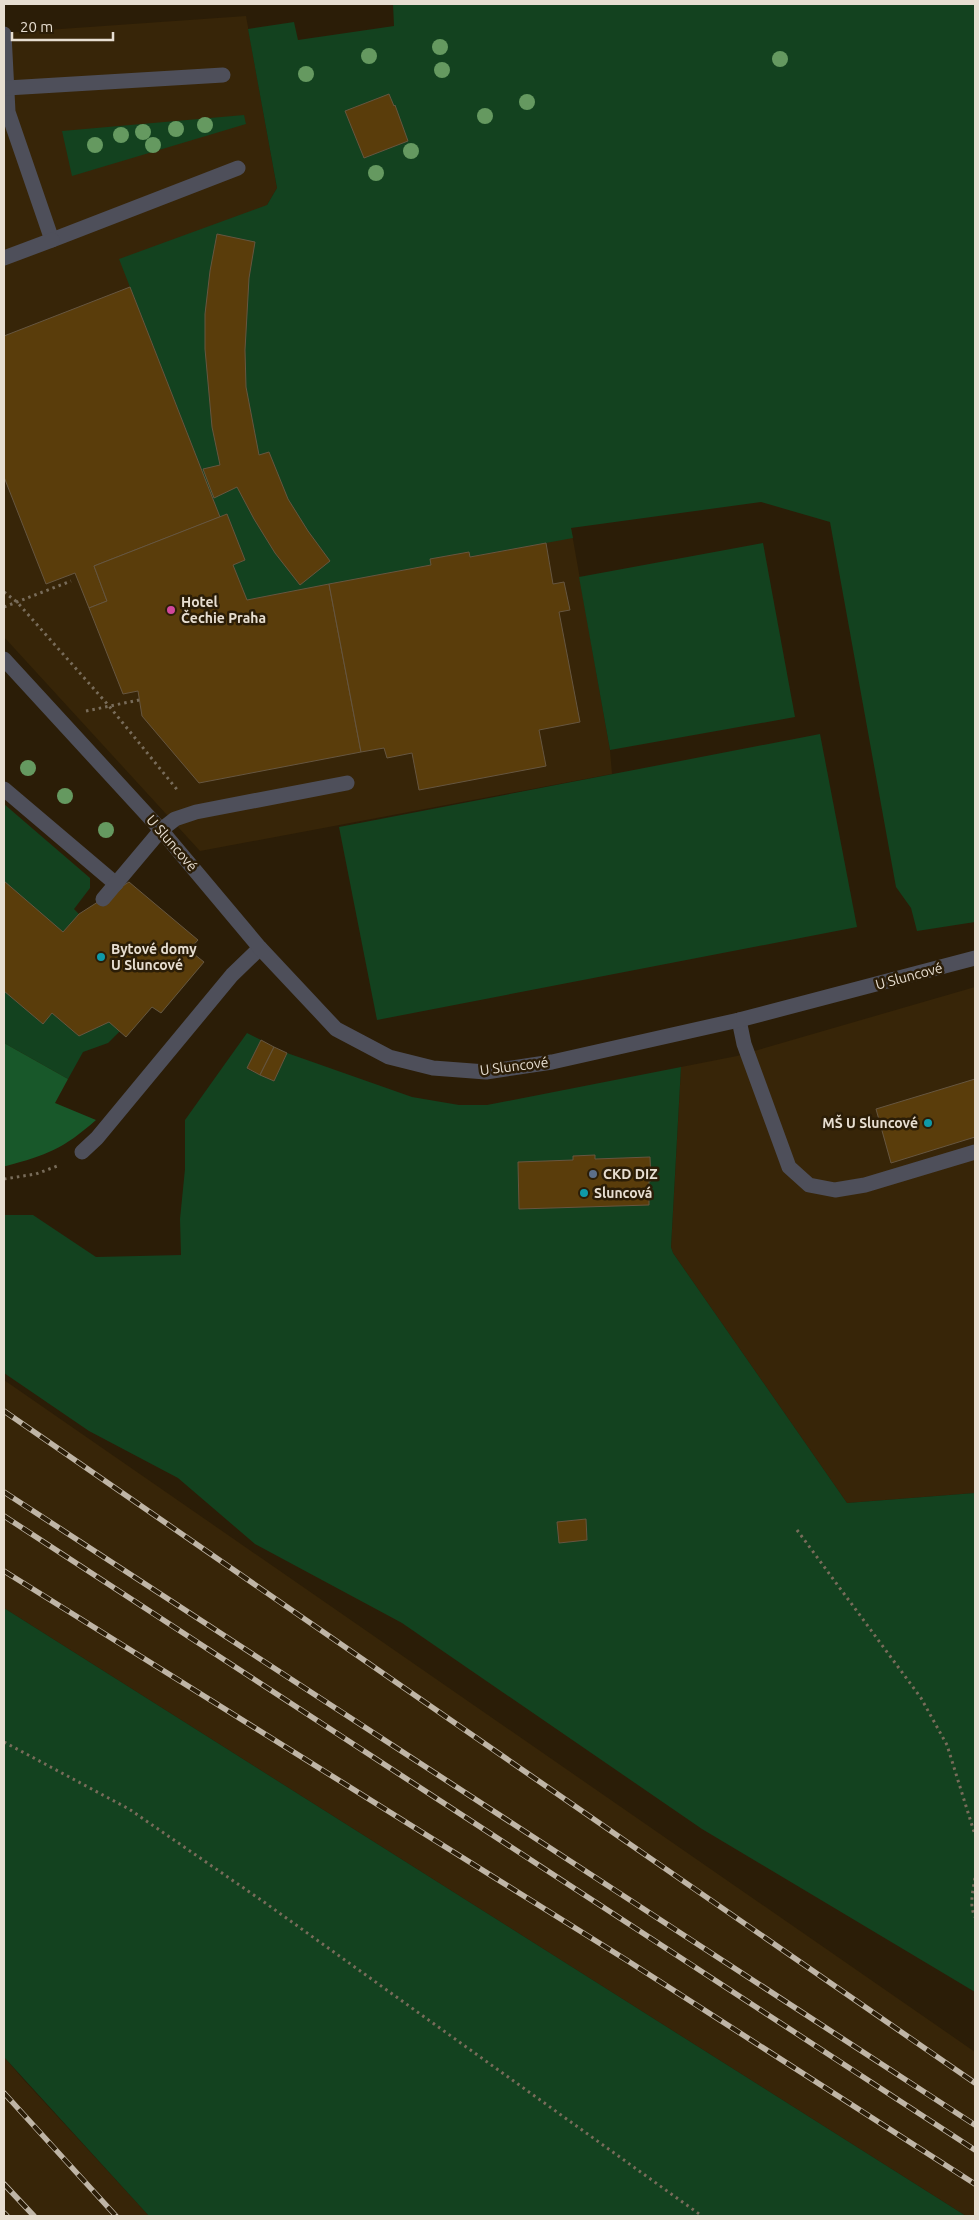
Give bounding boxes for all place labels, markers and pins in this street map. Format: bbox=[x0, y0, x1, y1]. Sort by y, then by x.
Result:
place label: Hotel Čechie Praha bbox=[181, 594, 266, 626]
marker: Hotel Čechie Praha bbox=[165, 604, 177, 616]
place label: Bytové domy U Sluncové bbox=[111, 941, 197, 973]
marker: Bytové domy U Sluncové bbox=[95, 951, 107, 963]
place label: MŠ U Sluncové bbox=[822, 1114, 918, 1131]
marker: MŠ U Sluncové bbox=[922, 1117, 934, 1129]
place label: CKD DIZ bbox=[603, 1166, 658, 1182]
marker: CKD DIZ bbox=[587, 1168, 599, 1180]
place label: Sluncová bbox=[594, 1185, 652, 1201]
marker: Sluncová bbox=[578, 1187, 590, 1199]

